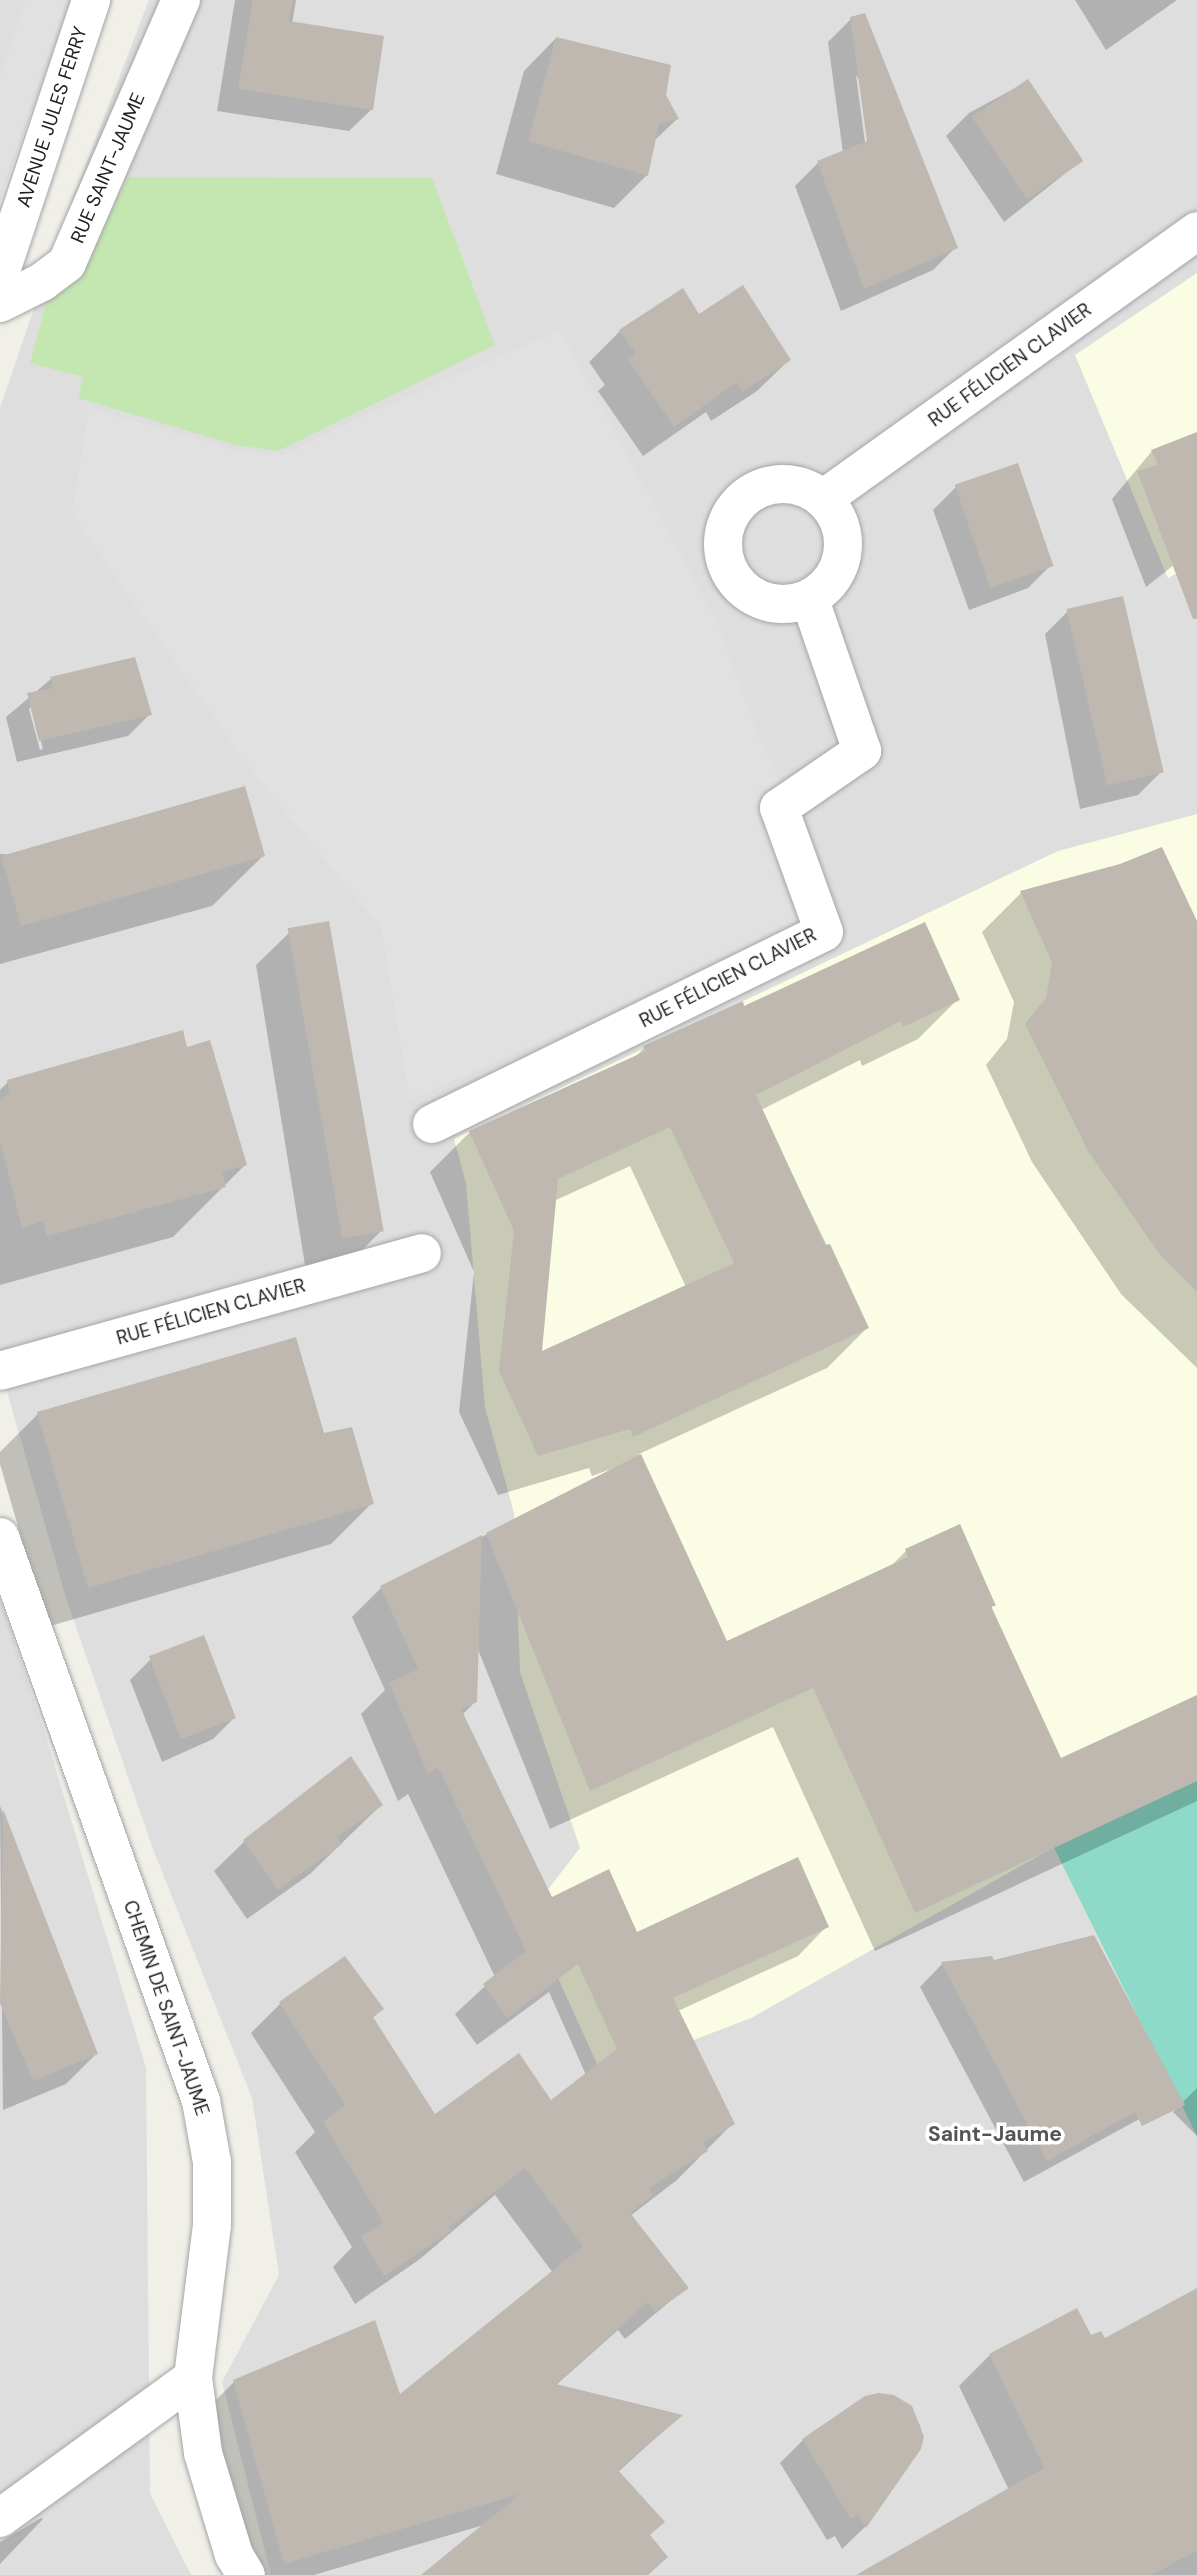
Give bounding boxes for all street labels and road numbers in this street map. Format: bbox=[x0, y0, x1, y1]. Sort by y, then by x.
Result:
street label: AVENUE JULES FERRY bbox=[12, 24, 92, 210]
street label: RUE SAINT-JAUME bbox=[66, 90, 150, 246]
street label: RUE FÉLICIEN CLAVIER bbox=[924, 298, 1096, 432]
street label: RUE FÉLICIEN CLAVIER bbox=[636, 923, 820, 1033]
street label: RUE FÉLICIEN CLAVIER bbox=[114, 1274, 308, 1350]
street label: CHEMIN DE SAINT-JAUME bbox=[118, 1897, 214, 2119]

